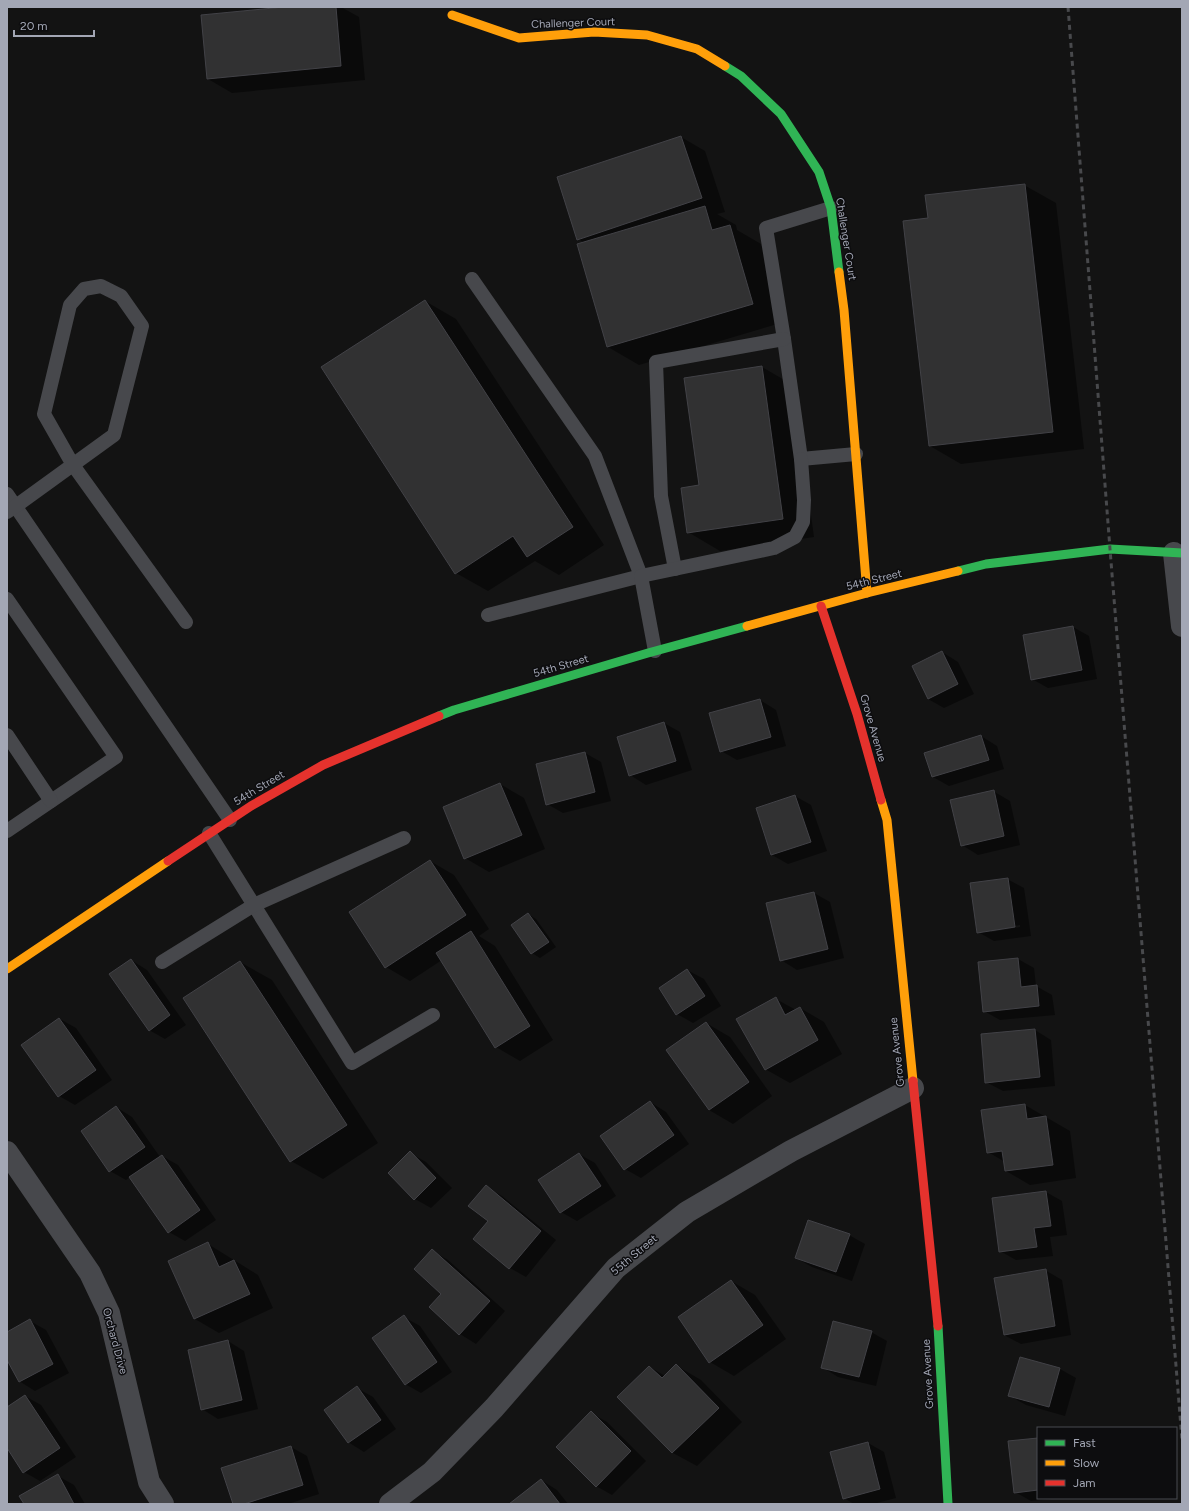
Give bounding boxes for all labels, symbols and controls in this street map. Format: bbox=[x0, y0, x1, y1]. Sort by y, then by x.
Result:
scale bar bbox=[14, 12, 94, 38]
street label: Challenger Court bbox=[531, 15, 615, 31]
text: 20 m bbox=[20, 19, 48, 33]
street label: Challenger Court bbox=[833, 197, 859, 281]
street label: 54th Street bbox=[845, 567, 903, 593]
street label: 54th Street bbox=[532, 652, 590, 680]
street label: Grove Avenue bbox=[857, 693, 889, 763]
street label: 54th Street bbox=[231, 768, 287, 808]
street label: Grove Avenue bbox=[887, 1017, 907, 1087]
street label: 55th Street bbox=[608, 1232, 660, 1278]
street label: Orchard Drive bbox=[100, 1306, 130, 1376]
street label: Grove Avenue bbox=[920, 1339, 936, 1409]
legend bbox=[1037, 1427, 1177, 1499]
text: Fast bbox=[1073, 1436, 1096, 1450]
text: Slow bbox=[1073, 1456, 1100, 1470]
text: Jam bbox=[1073, 1476, 1096, 1490]

